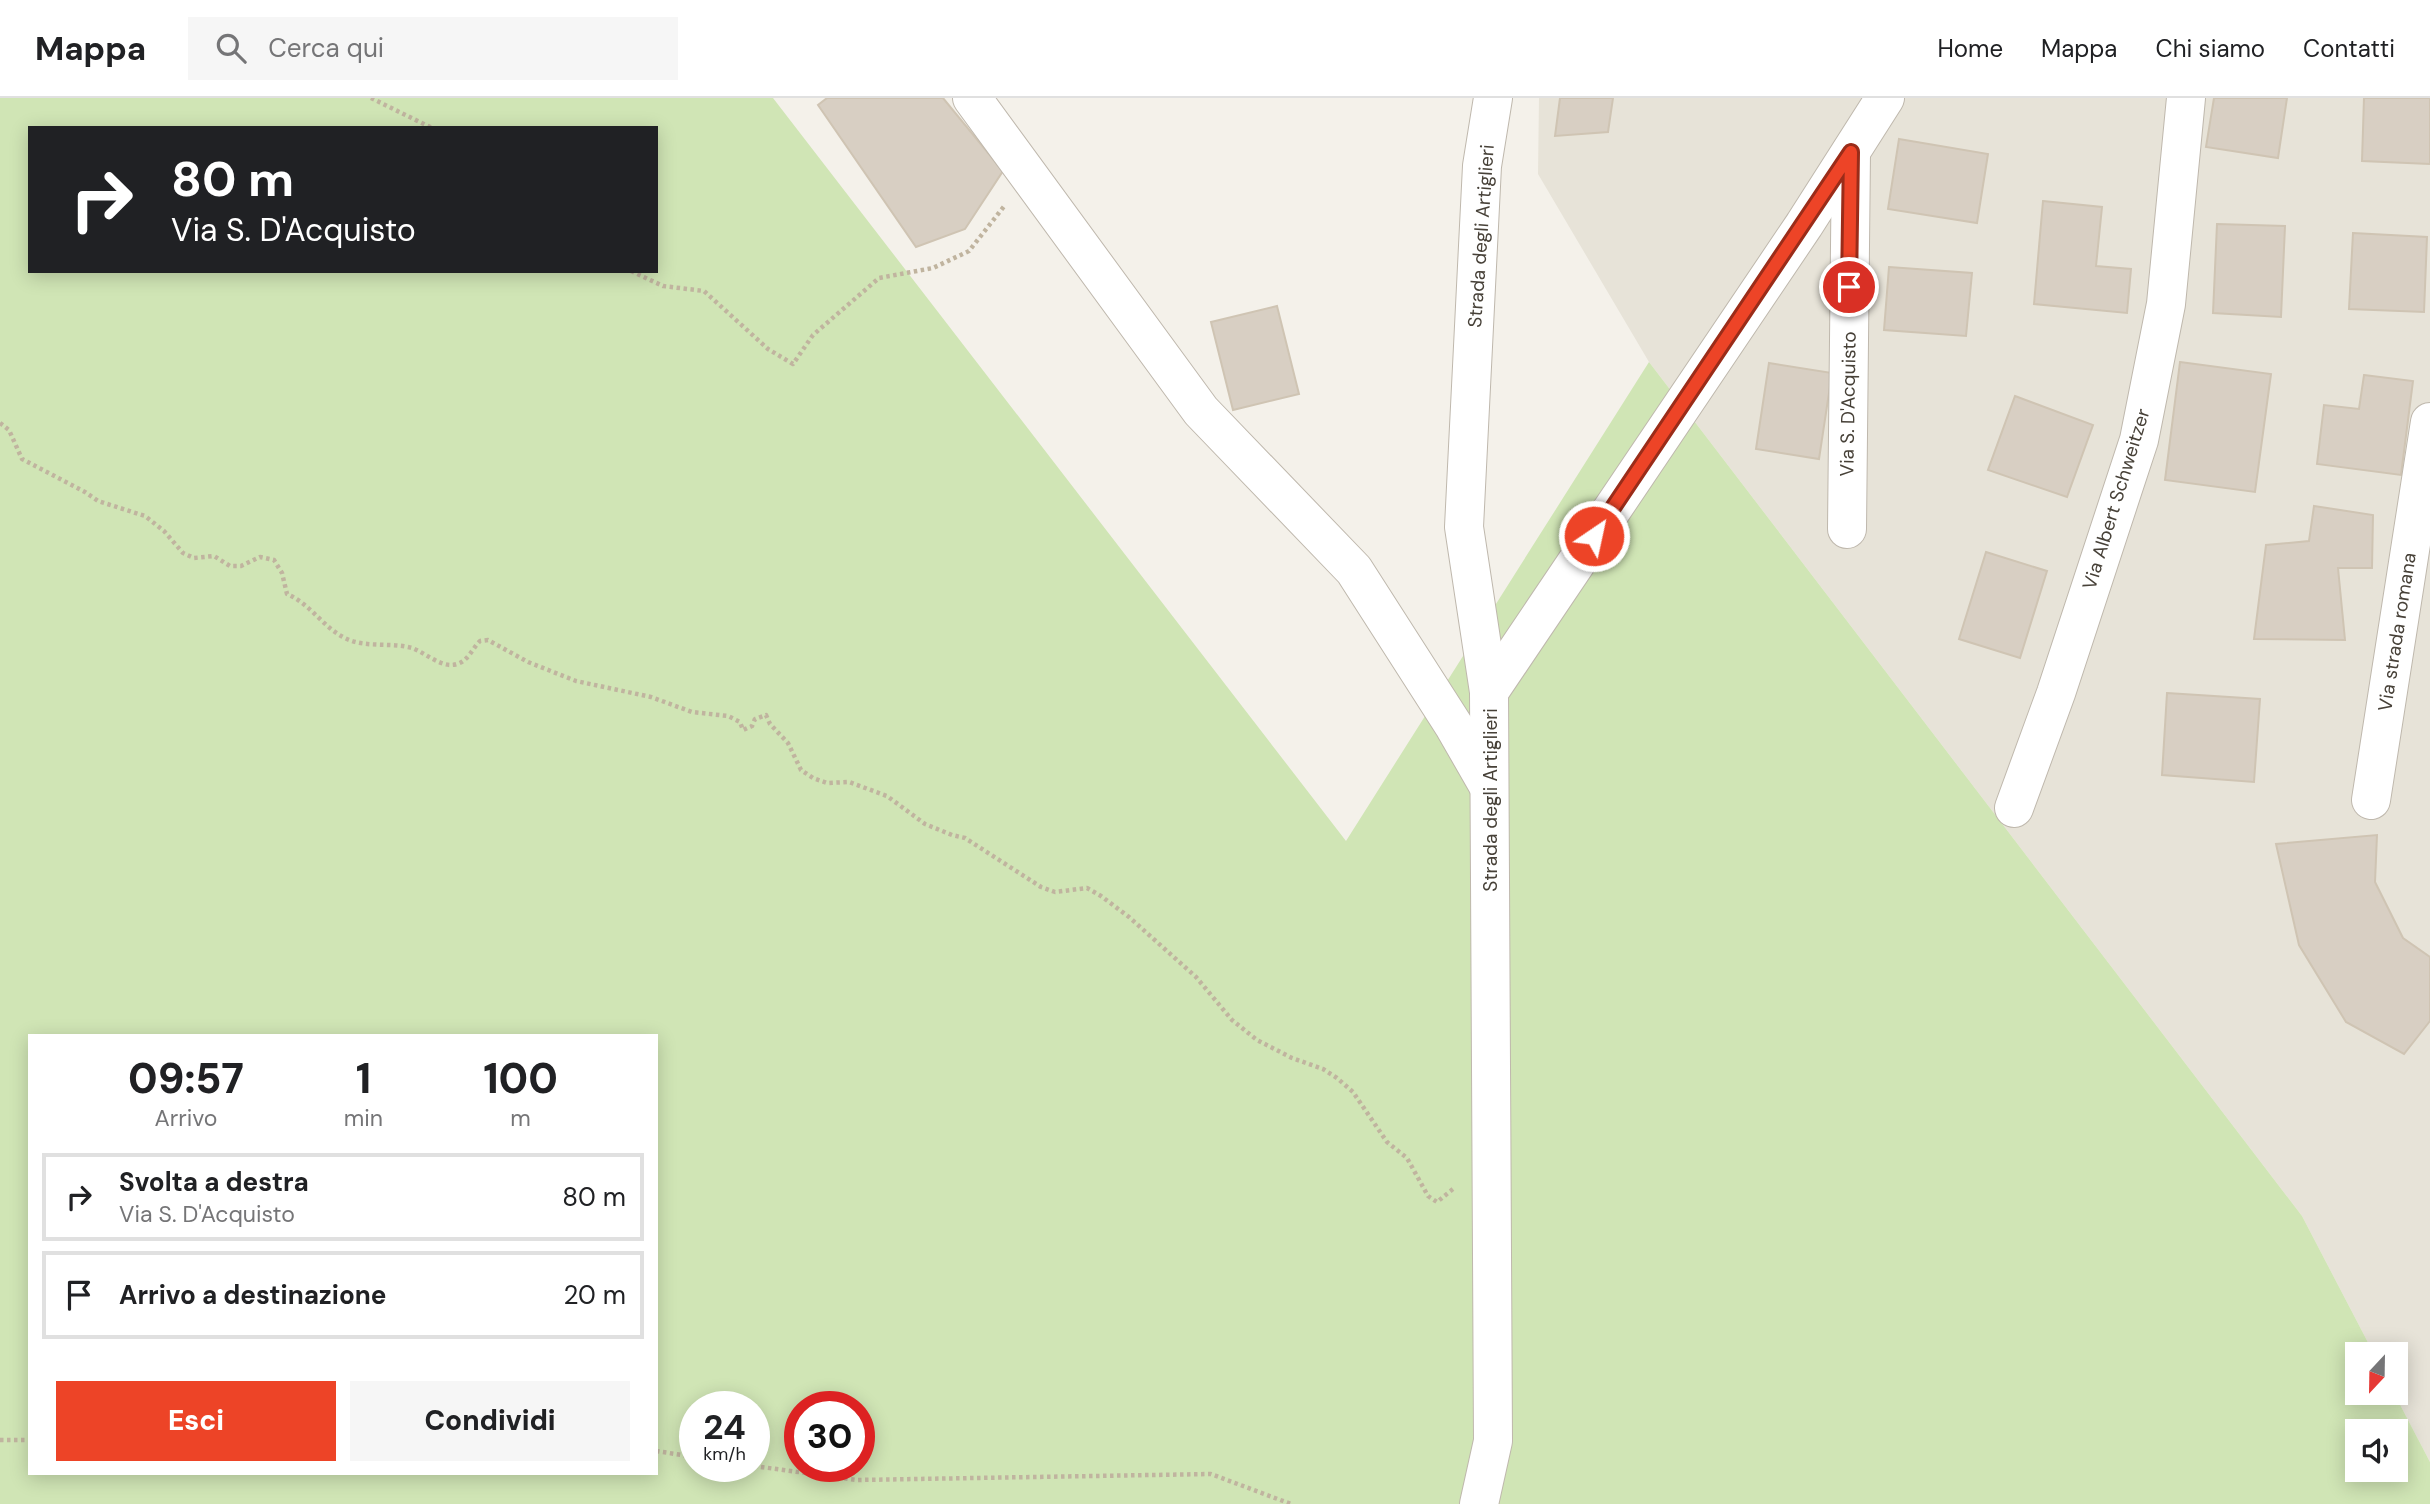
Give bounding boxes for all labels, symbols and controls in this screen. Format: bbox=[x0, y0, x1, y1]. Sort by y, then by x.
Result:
search box bbox=[188, 17, 678, 80]
text: Mappa bbox=[35, 27, 146, 70]
icon: search bbox=[212, 29, 250, 67]
text: Cerca qui bbox=[268, 31, 384, 65]
text: Home bbox=[1937, 33, 2003, 64]
text: Mappa bbox=[2041, 33, 2117, 64]
text: Chi siamo bbox=[2155, 33, 2265, 64]
text: Contatti bbox=[2303, 33, 2395, 64]
street label: Strada degli Artiglieri bbox=[1462, 144, 1500, 328]
text: 80 m bbox=[171, 147, 294, 211]
icon: right bbox=[56, 154, 147, 245]
text: Via S. D'Acquisto bbox=[171, 209, 416, 251]
pin bbox=[1819, 257, 1879, 317]
icon: arrive bbox=[1830, 268, 1868, 306]
street label: Via S. D'Acquisto bbox=[1834, 331, 1862, 477]
street label: Via Albert Schweitzer bbox=[2077, 405, 2155, 593]
position arrow bbox=[1557, 499, 1631, 573]
street label: Via strada romana bbox=[2372, 551, 2422, 713]
street label: Strada degli Artiglieri bbox=[1478, 708, 1503, 892]
text: 09:57 bbox=[128, 1051, 244, 1106]
text: 1 bbox=[356, 1051, 371, 1106]
text: 100 bbox=[483, 1051, 558, 1106]
text: Arrivo bbox=[154, 1103, 217, 1133]
text: min bbox=[344, 1103, 383, 1133]
text: m bbox=[510, 1103, 531, 1133]
text: Svolta a destra bbox=[119, 1165, 309, 1199]
icon: right bbox=[60, 1178, 98, 1216]
text: 80 m bbox=[562, 1180, 626, 1214]
text: Via S. D'Acquisto bbox=[119, 1199, 295, 1229]
icon: arrive bbox=[60, 1276, 98, 1314]
text: Arrivo a destinazione bbox=[119, 1278, 386, 1312]
text: 20 m bbox=[563, 1278, 626, 1312]
north arrow bbox=[2345, 1342, 2408, 1405]
map controls bbox=[2345, 1342, 2408, 1482]
button: Esci bbox=[56, 1381, 336, 1461]
button: Condividi bbox=[350, 1381, 630, 1461]
speed limit sign: 30 bbox=[784, 1391, 875, 1482]
text: 24 bbox=[703, 1404, 746, 1450]
button: sound bbox=[2345, 1419, 2408, 1482]
text: km/h bbox=[703, 1442, 746, 1466]

